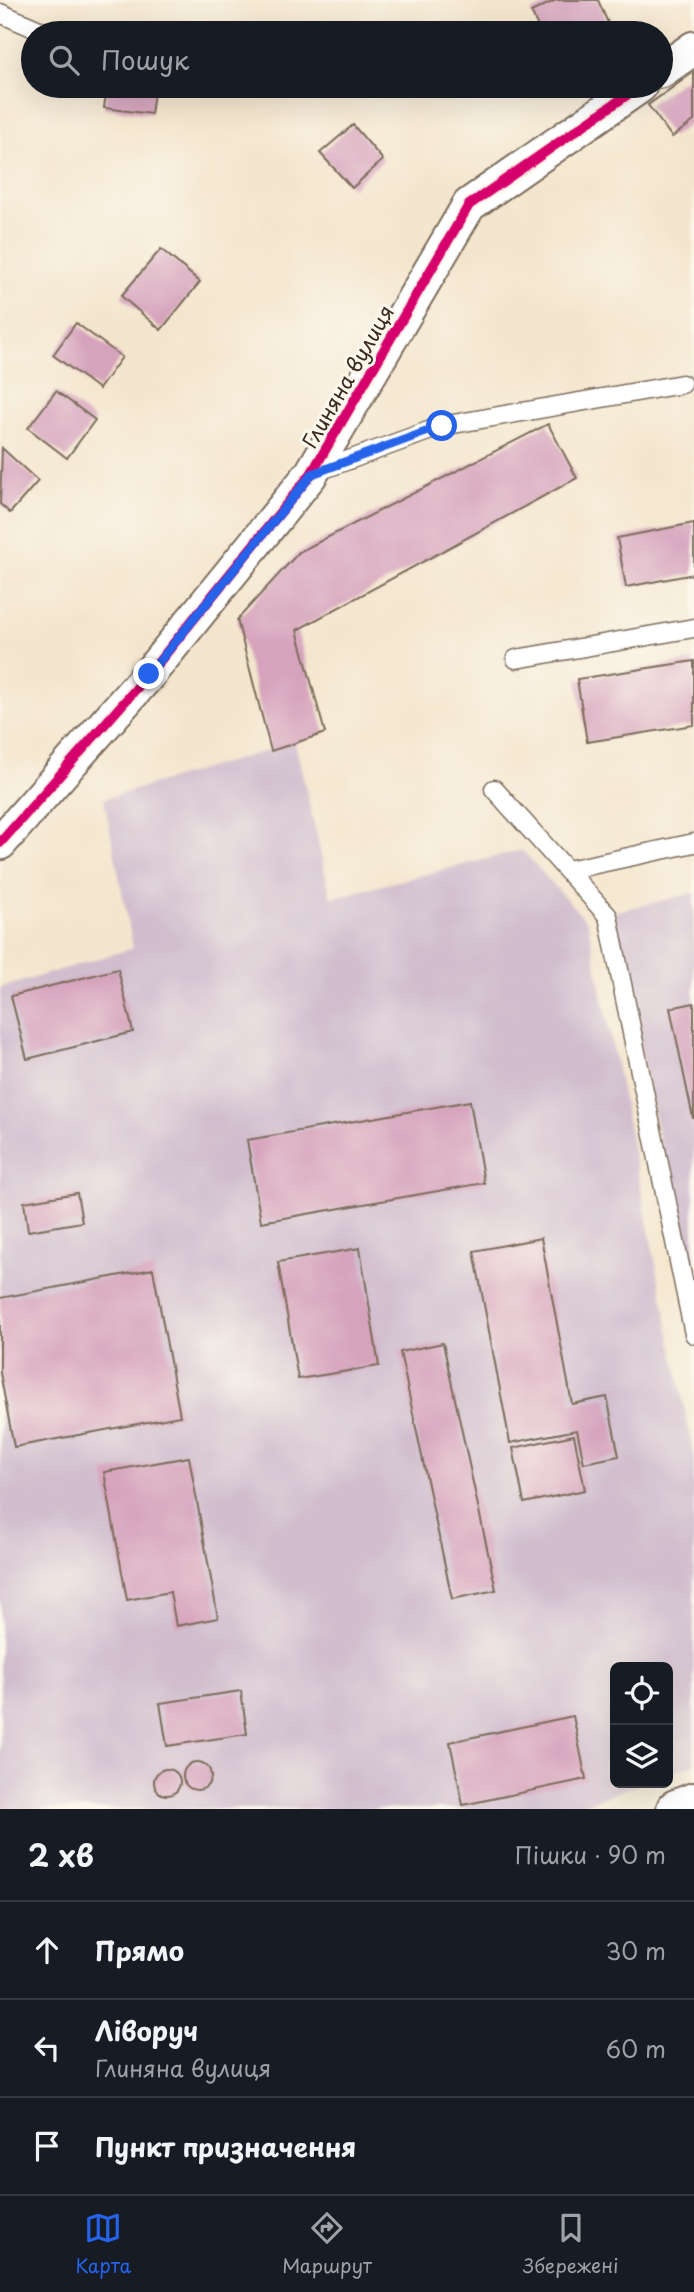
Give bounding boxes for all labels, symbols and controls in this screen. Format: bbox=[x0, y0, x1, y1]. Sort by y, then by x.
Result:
search box bbox=[21, 21, 673, 98]
text: Пошук bbox=[101, 40, 189, 79]
icon: search bbox=[45, 41, 83, 79]
street label: Глиняна вулиця bbox=[293, 298, 401, 454]
route start bbox=[426, 410, 457, 441]
route end bbox=[133, 658, 164, 689]
map controls bbox=[610, 1662, 673, 1788]
button: locate bbox=[610, 1662, 673, 1725]
button: layers bbox=[610, 1725, 673, 1788]
text: 2 хв bbox=[28, 1832, 94, 1877]
text: Пішки · 90 m bbox=[515, 1837, 666, 1872]
icon: ahead bbox=[28, 1931, 66, 1969]
text: Прямо bbox=[95, 1931, 184, 1970]
text: 30 m bbox=[605, 1933, 666, 1968]
text: Ліворуч bbox=[95, 2011, 198, 2050]
icon: left bbox=[28, 2029, 66, 2067]
text: 60 m bbox=[606, 2031, 666, 2066]
text: Глиняна вулиця bbox=[95, 2050, 271, 2085]
icon: arrive bbox=[28, 2127, 66, 2165]
text: Пункт призначення bbox=[95, 2127, 356, 2166]
tab: Карта bbox=[75, 2209, 131, 2279]
tab: Маршрут bbox=[282, 2209, 372, 2279]
tab: Збережені bbox=[523, 2209, 619, 2279]

